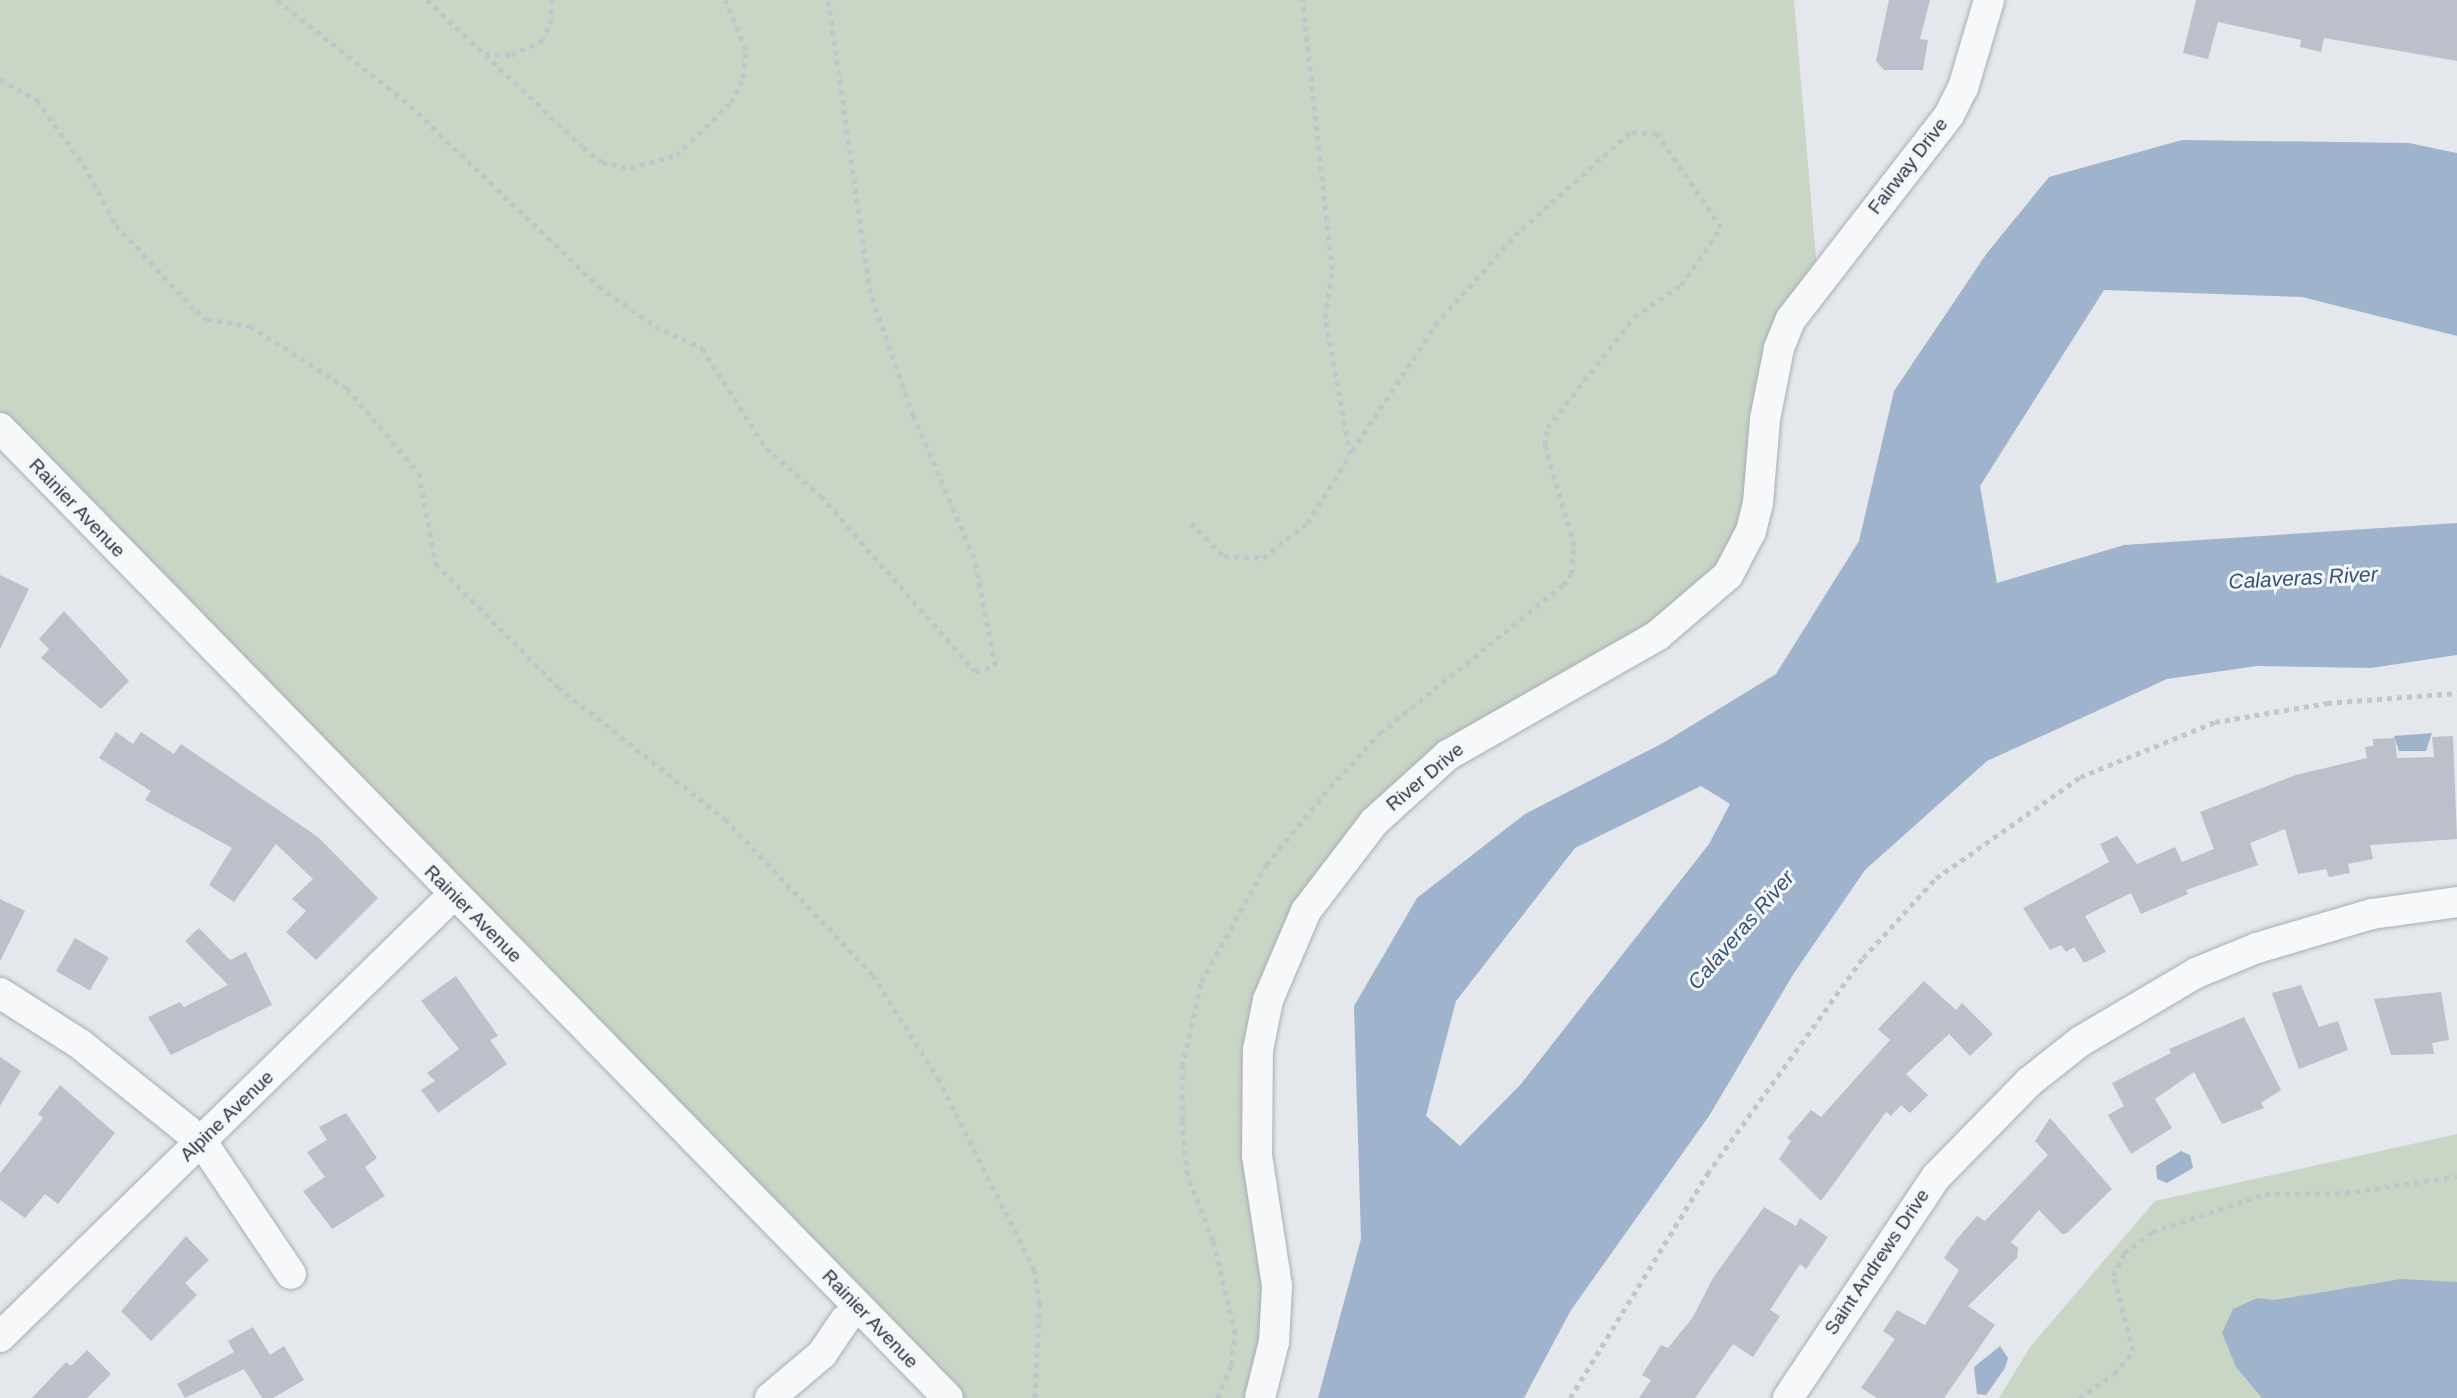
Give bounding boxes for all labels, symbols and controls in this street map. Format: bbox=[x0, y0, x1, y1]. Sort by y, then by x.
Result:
street label: Fairway Drive bbox=[1863, 113, 1953, 219]
street label: Rainier Avenue bbox=[24, 453, 130, 563]
water label: Calaveras River bbox=[2228, 562, 2378, 594]
street label: River Drive bbox=[1382, 738, 1468, 816]
street label: Rainier Avenue bbox=[419, 860, 527, 968]
water label: Calaveras River bbox=[1682, 865, 1800, 995]
street label: Alpine Avenue bbox=[175, 1065, 279, 1167]
street label: Saint Andrews Drive bbox=[1819, 1184, 1935, 1340]
street label: Rainier Avenue bbox=[817, 1264, 923, 1374]

